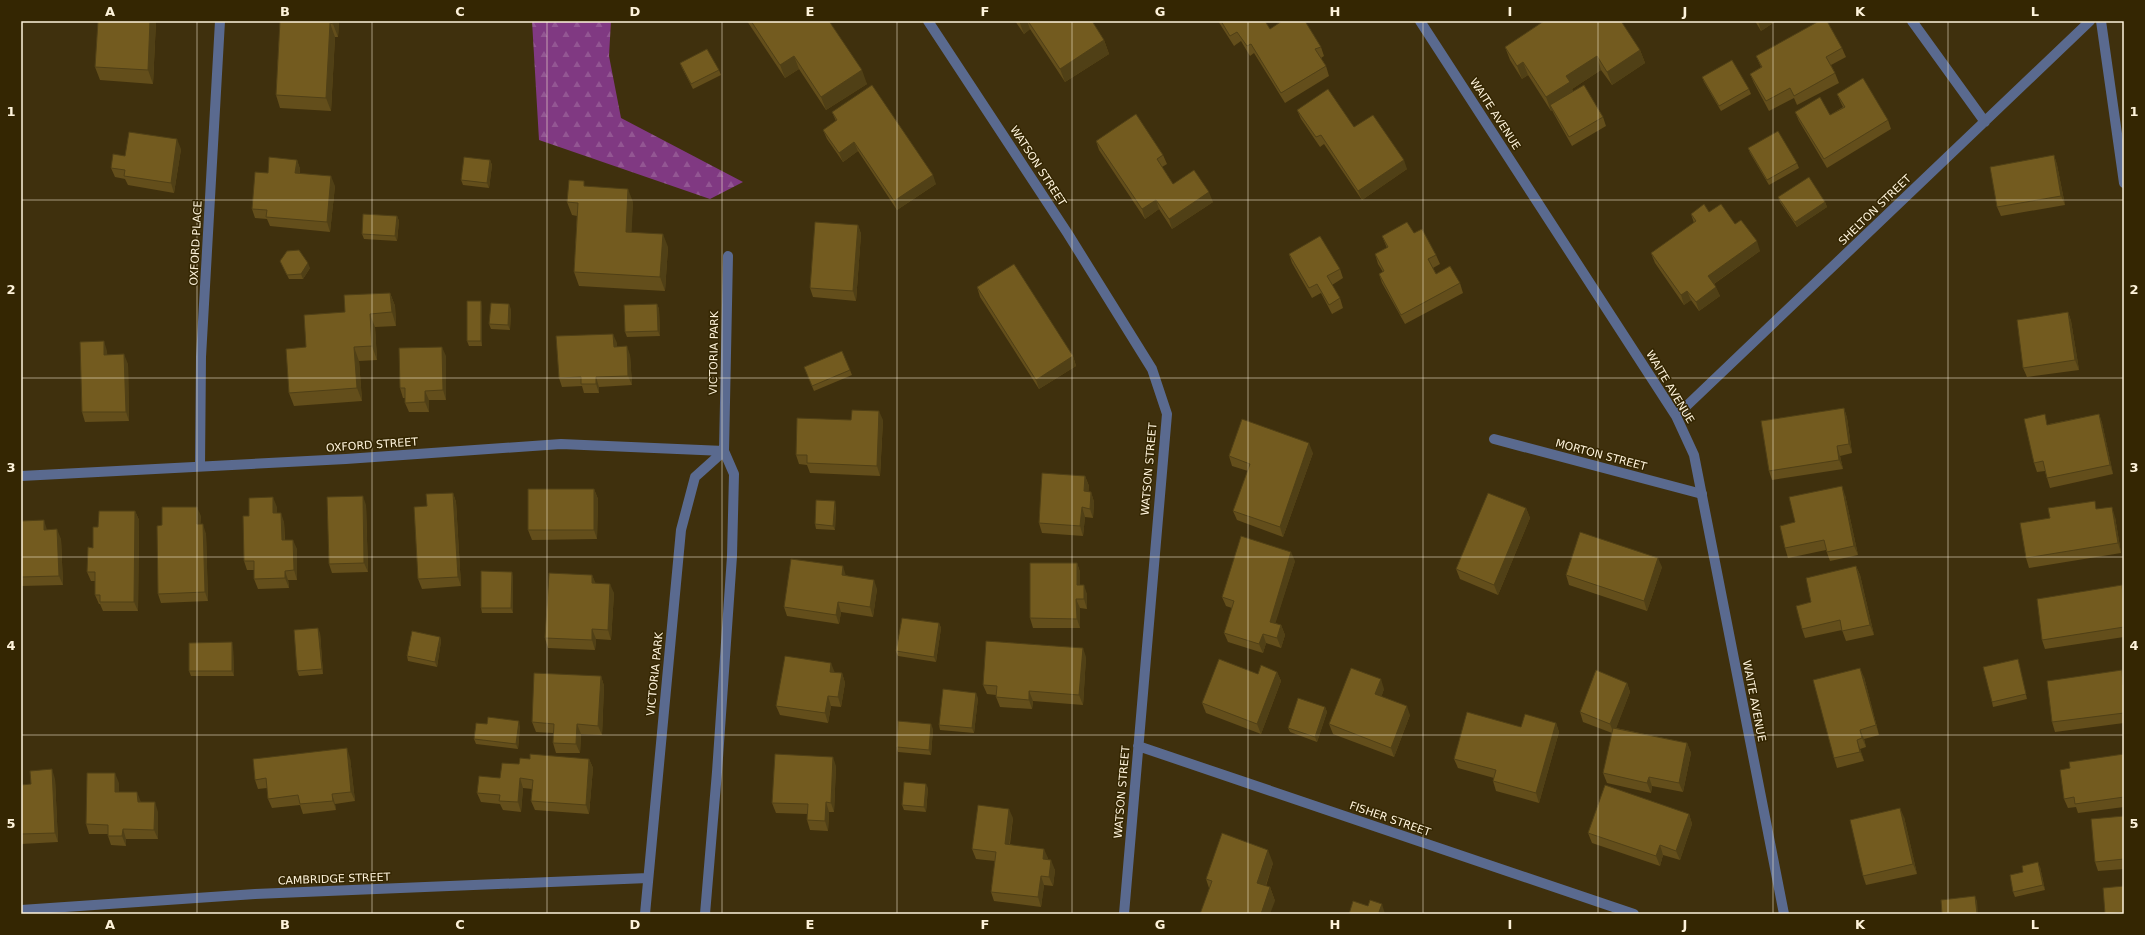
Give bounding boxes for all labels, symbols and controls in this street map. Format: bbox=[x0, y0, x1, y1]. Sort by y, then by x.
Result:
text: A bbox=[105, 4, 115, 19]
text: B bbox=[280, 4, 290, 19]
text: C bbox=[455, 4, 465, 19]
text: D bbox=[630, 4, 641, 19]
text: E bbox=[806, 4, 814, 19]
text: F bbox=[981, 4, 989, 19]
text: G bbox=[1155, 4, 1165, 19]
text: H bbox=[1330, 4, 1340, 19]
text: I bbox=[1508, 4, 1512, 19]
text: J bbox=[1682, 4, 1687, 19]
text: K bbox=[1855, 4, 1866, 19]
text: L bbox=[2031, 4, 2039, 19]
street label: WAITE AVENUE bbox=[1467, 76, 1523, 152]
text: 1 bbox=[6, 104, 16, 119]
text: 1 bbox=[2129, 104, 2139, 119]
street label: WATSON STREET bbox=[1007, 123, 1069, 209]
street label: SHELTON STREET bbox=[1836, 172, 1914, 248]
street label: OXFORD PLACE bbox=[187, 200, 205, 286]
text: 2 bbox=[6, 282, 16, 297]
text: 2 bbox=[2129, 282, 2139, 297]
street label: VICTORIA PARK bbox=[707, 310, 721, 395]
street label: WAITE AVENUE bbox=[1643, 348, 1697, 426]
street label: WATSON STREET bbox=[1138, 422, 1160, 516]
street label: OXFORD STREET bbox=[326, 435, 419, 455]
street label: MORTON STREET bbox=[1554, 437, 1648, 474]
text: 3 bbox=[6, 460, 16, 475]
text: 3 bbox=[2129, 460, 2139, 475]
street label: VICTORIA PARK bbox=[644, 631, 666, 716]
text: 4 bbox=[6, 638, 16, 653]
text: 4 bbox=[2129, 638, 2139, 653]
street label: WAITE AVENUE bbox=[1740, 659, 1768, 743]
street label: WATSON STREET bbox=[1111, 745, 1133, 839]
street label: FISHER STREET bbox=[1348, 799, 1433, 839]
text: 5 bbox=[6, 816, 16, 831]
text: 5 bbox=[2129, 816, 2139, 831]
street label: CAMBRIDGE STREET bbox=[278, 871, 391, 887]
text: A bbox=[105, 917, 115, 932]
text: B bbox=[280, 917, 290, 932]
text: C bbox=[455, 917, 465, 932]
text: D bbox=[630, 917, 641, 932]
text: E bbox=[806, 917, 814, 932]
text: F bbox=[981, 917, 989, 932]
text: G bbox=[1155, 917, 1165, 932]
text: H bbox=[1330, 917, 1340, 932]
text: I bbox=[1508, 917, 1512, 932]
text: J bbox=[1682, 917, 1687, 932]
text: K bbox=[1855, 917, 1866, 932]
text: L bbox=[2031, 917, 2039, 932]

